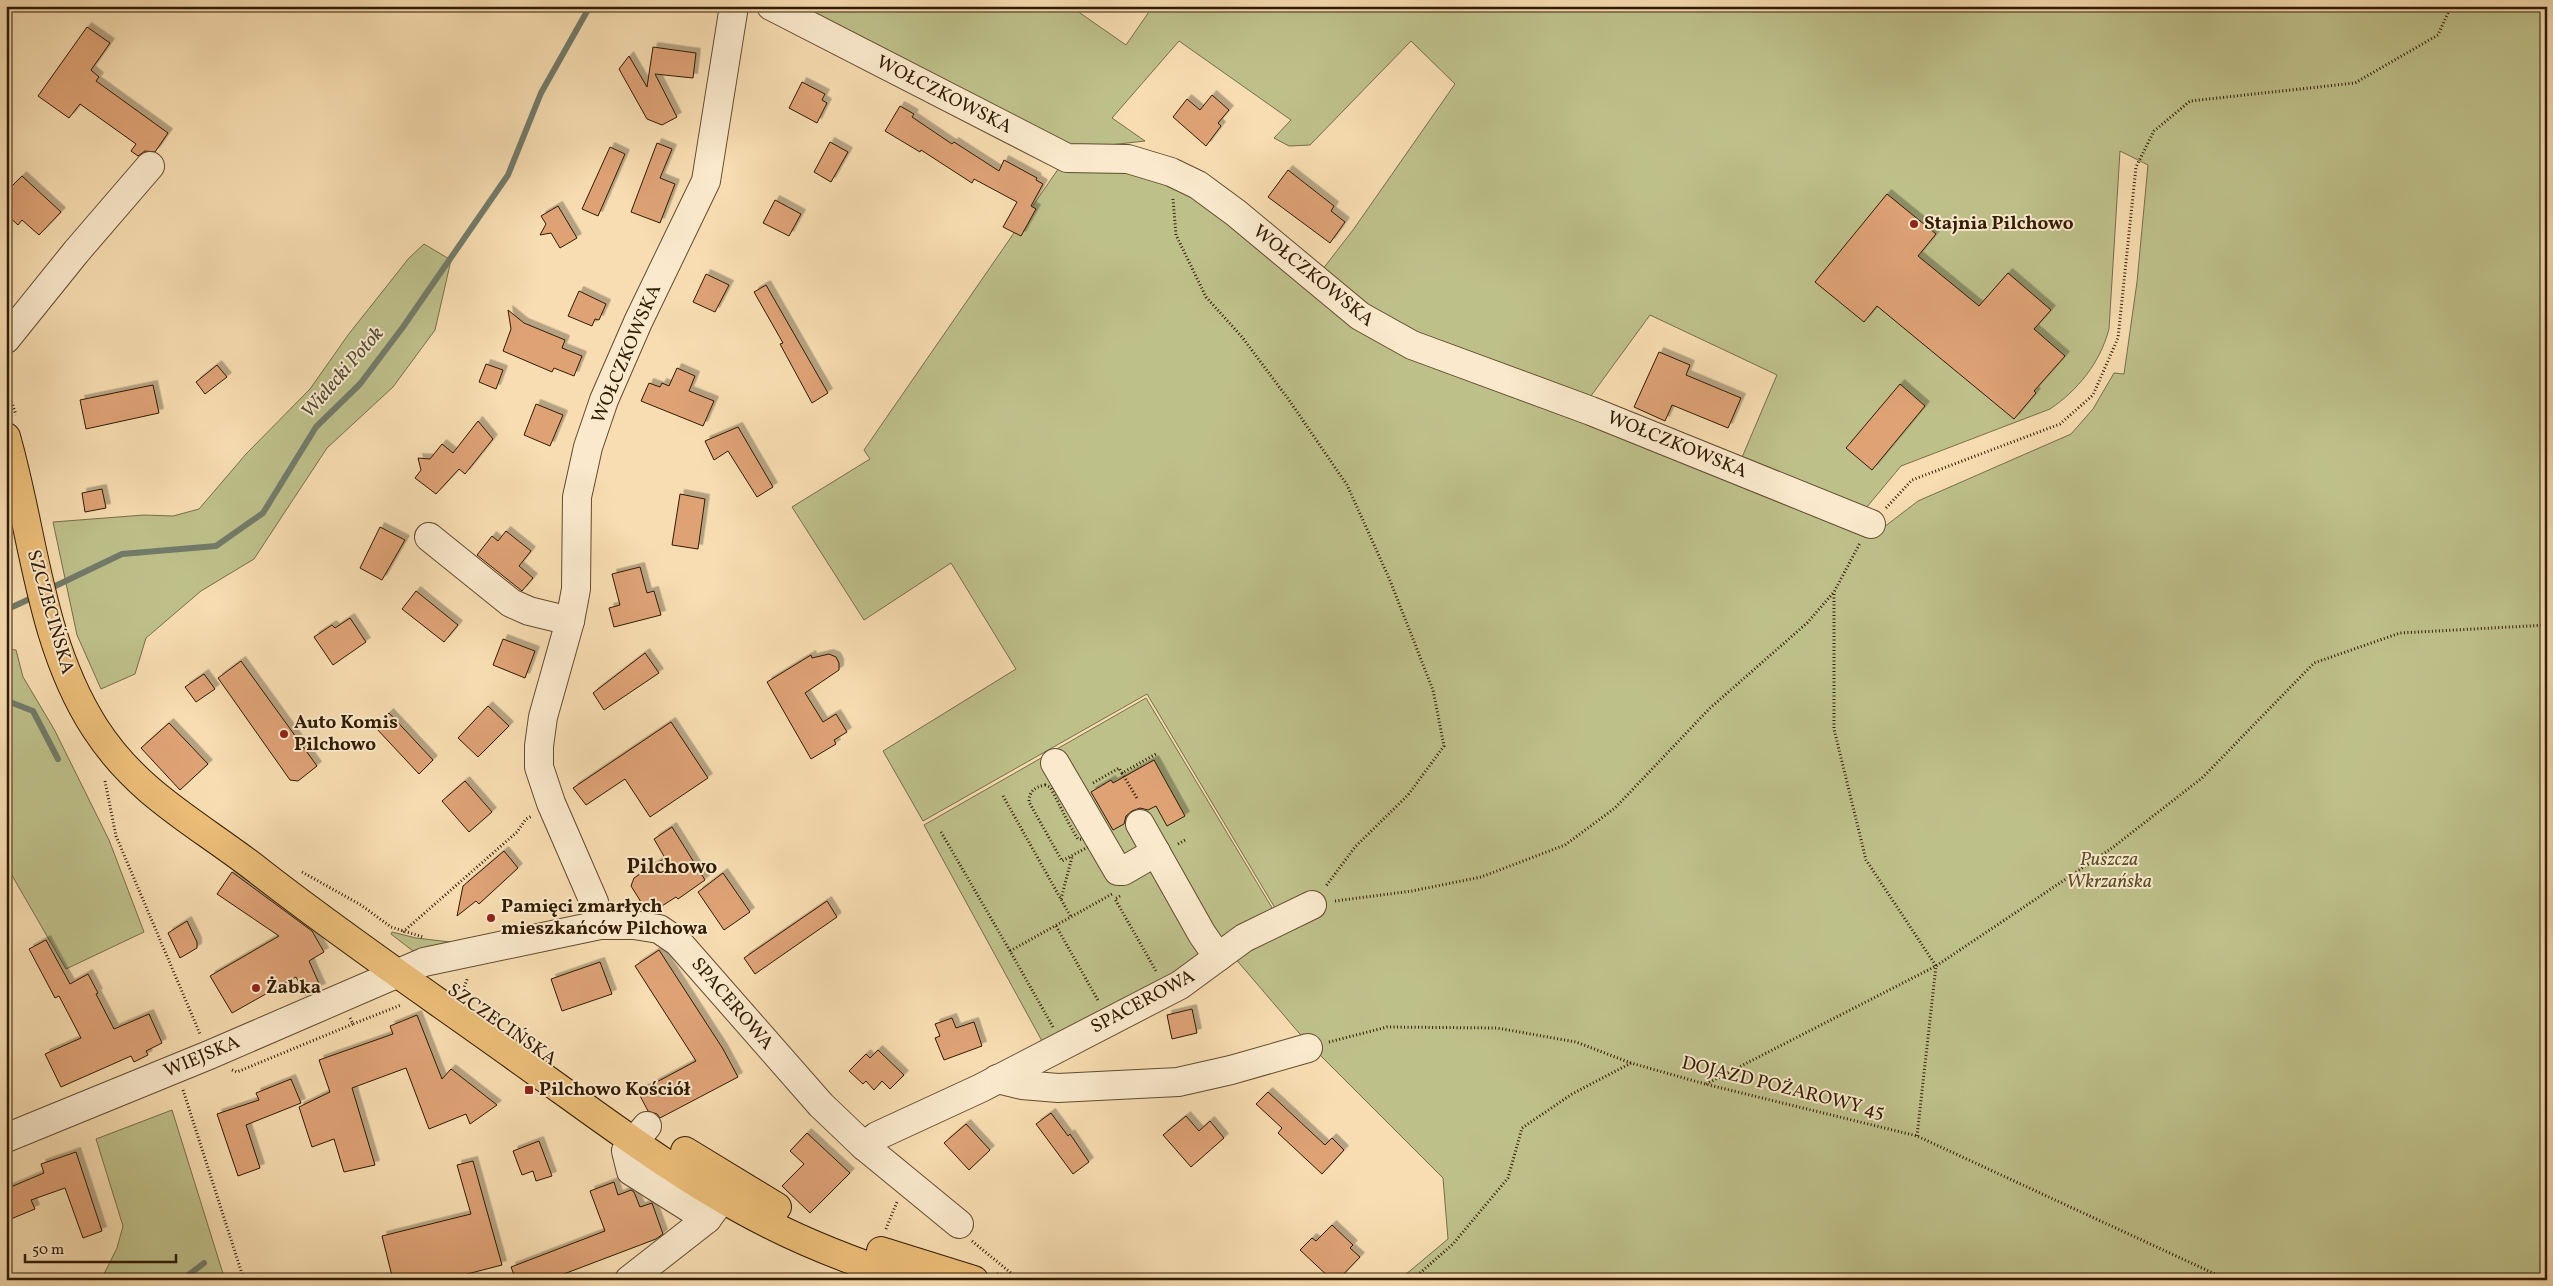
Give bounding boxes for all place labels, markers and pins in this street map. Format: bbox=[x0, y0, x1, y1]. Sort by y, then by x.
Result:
place label: Stajnia Pilchowo bbox=[1924, 211, 2074, 237]
marker: Stajnia Pilchowo bbox=[1908, 218, 1920, 230]
place label: Auto Komis Pilchowo bbox=[294, 710, 398, 758]
marker: Auto Komis Pilchowo bbox=[278, 728, 290, 740]
place label: Pamięci zmarłych mieszkańców Pilchowa bbox=[501, 894, 708, 942]
marker: Pamięci zmarłych mieszkańców Pilchowa bbox=[485, 912, 497, 924]
place label: Żabka bbox=[266, 975, 321, 1001]
marker: Żabka bbox=[250, 982, 262, 994]
place label: Pilchowo Kościół bbox=[539, 1077, 691, 1103]
marker: Pilchowo Kościół bbox=[523, 1084, 535, 1096]

